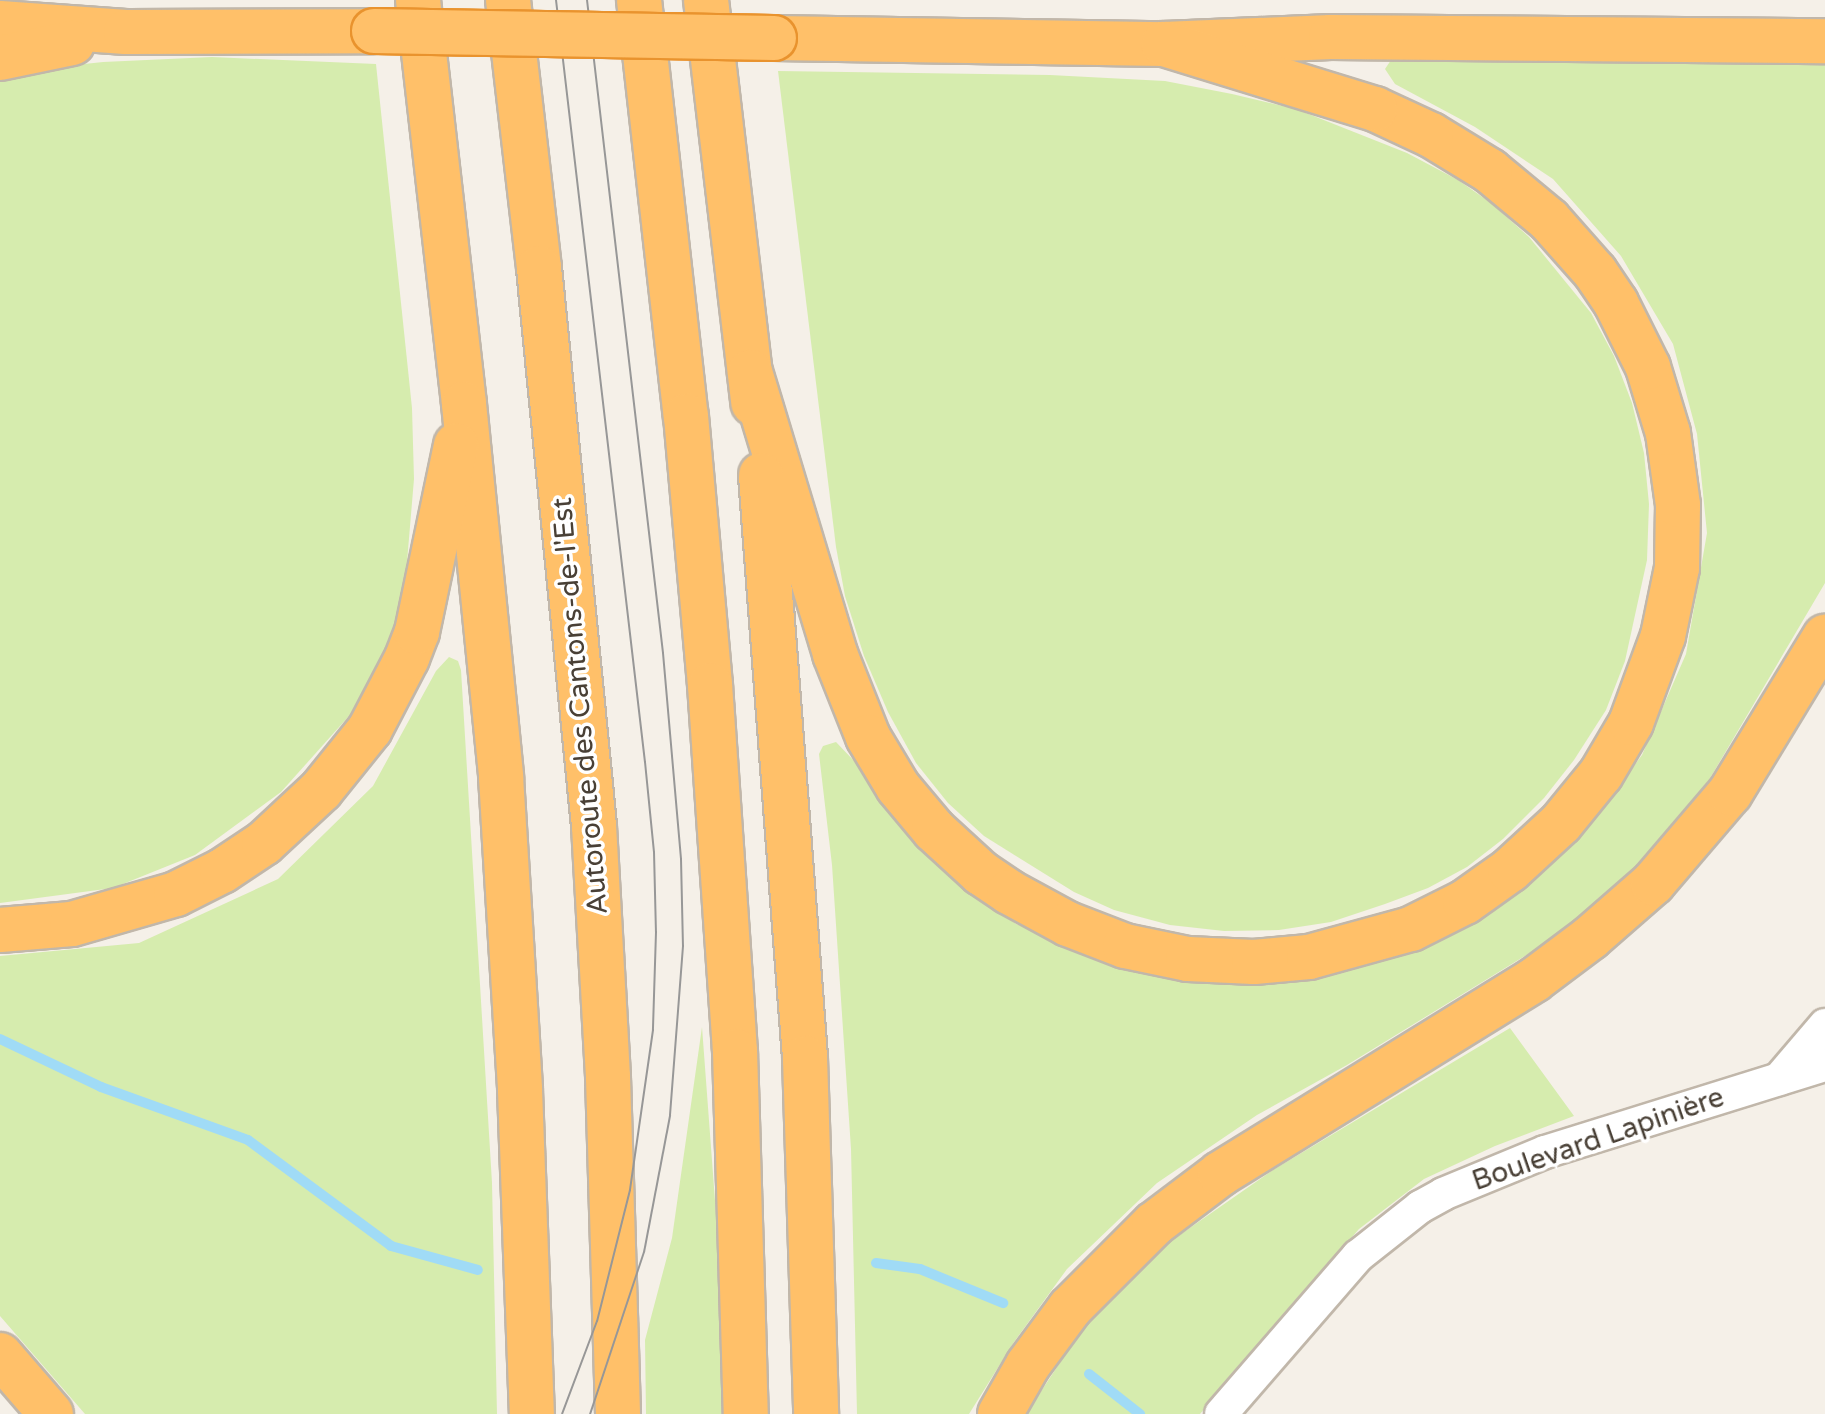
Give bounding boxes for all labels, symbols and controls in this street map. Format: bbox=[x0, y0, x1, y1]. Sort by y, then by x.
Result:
street label: Autoroute des Cantons-de-l'Est bbox=[545, 496, 615, 916]
street label: Boulevard Lapinière bbox=[1468, 1080, 1728, 1198]

